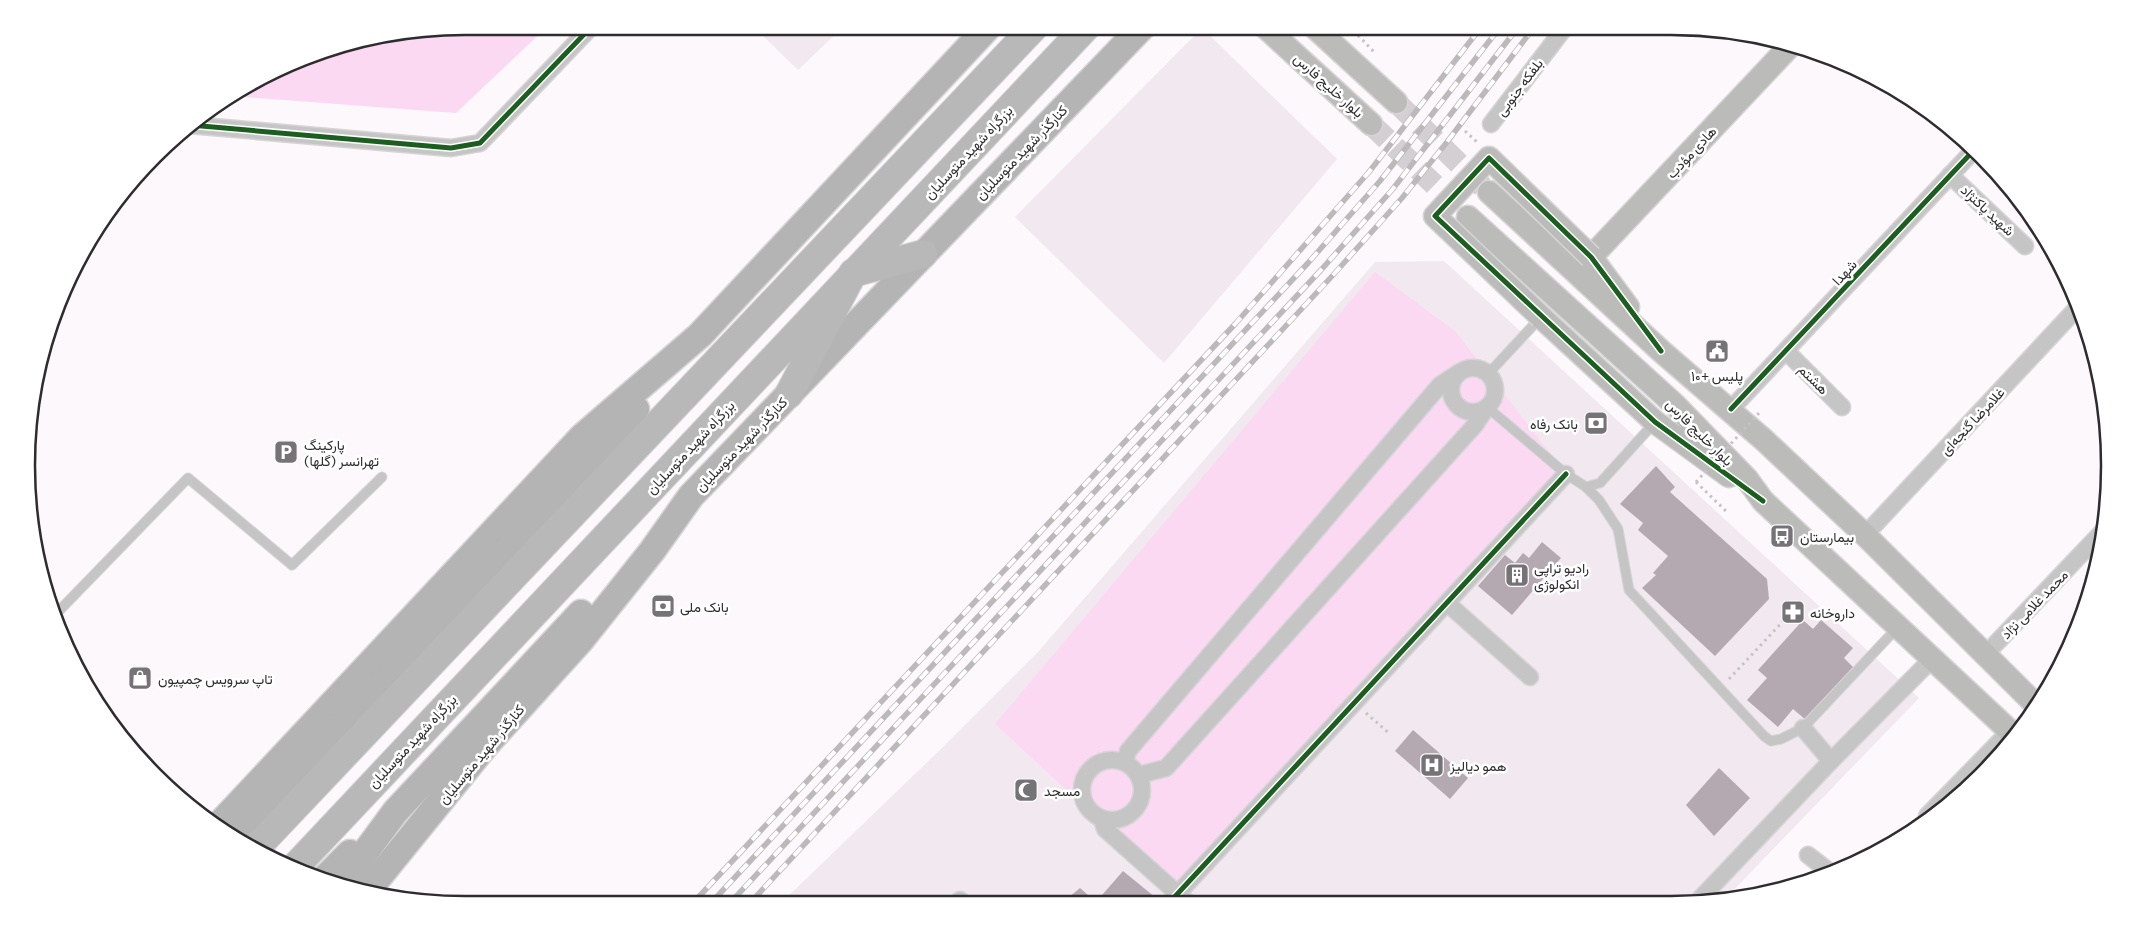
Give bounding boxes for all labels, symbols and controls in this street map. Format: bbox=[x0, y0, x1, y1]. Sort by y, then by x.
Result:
street label: بلوار خلیج فارس bbox=[1289, 49, 1367, 123]
street label: بلفکه جنوبی bbox=[1492, 55, 1547, 120]
street label: کنارگذر شهید متوسلیان bbox=[972, 101, 1071, 204]
street label: بزرگراه شهید متوسلیان bbox=[920, 102, 1016, 203]
street label: هادی مؤدب bbox=[1663, 122, 1720, 182]
street label: شهید پاکنژاد bbox=[1956, 181, 2018, 241]
street label: شهدا bbox=[1828, 256, 1861, 289]
public building icon: پلیس +۱۰ bbox=[1704, 338, 1730, 364]
street label: هشتم bbox=[1795, 360, 1833, 398]
place label: پلیس +۱۰ bbox=[1691, 367, 1743, 386]
street label: غلامرضا گنجه‌ای bbox=[1936, 384, 2008, 459]
street label: کنارگذر شهید متوسلیان bbox=[692, 393, 791, 496]
street label: بلوار خلیج فارس bbox=[1661, 395, 1737, 471]
street label: بزرگراه شهید متوسلیان bbox=[642, 397, 738, 498]
bank icon: بانک رفاه bbox=[1583, 410, 1609, 436]
place label: بانک رفاه bbox=[1530, 415, 1578, 433]
place label: پارکینگ تهرانسر (گلها) bbox=[304, 436, 379, 470]
parking icon: پارکینگ تهرانسر (گلها) bbox=[273, 439, 299, 465]
bus stop icon: بیمارستان bbox=[1769, 523, 1795, 549]
place label: بیمارستان bbox=[1800, 528, 1854, 546]
place label: رادیو تراپی انکولوژی bbox=[1534, 559, 1589, 593]
building icon: رادیو تراپی انکولوژی bbox=[1504, 562, 1530, 588]
street label: محمد غلامی نژاد bbox=[1997, 566, 2072, 643]
bank icon: بانک ملی bbox=[650, 593, 676, 619]
place label: بانک ملی bbox=[680, 598, 729, 616]
pharmacy icon: داروخانه bbox=[1780, 599, 1806, 625]
place label: داروخانه bbox=[1810, 604, 1855, 622]
shop icon: تاپ سرویس چمپیون bbox=[127, 665, 153, 691]
place label: تاپ سرویس چمپیون bbox=[158, 670, 273, 689]
street label: بزرگراه شهید متوسلیان bbox=[364, 691, 460, 792]
street label: کنارگذر شهید متوسلیان bbox=[434, 701, 528, 808]
hospital icon: همو دیالیز bbox=[1419, 752, 1445, 778]
place label: همو دیالیز bbox=[1449, 757, 1507, 775]
mosque icon: مسجد bbox=[1013, 777, 1039, 803]
place label: مسجد bbox=[1044, 782, 1080, 800]

